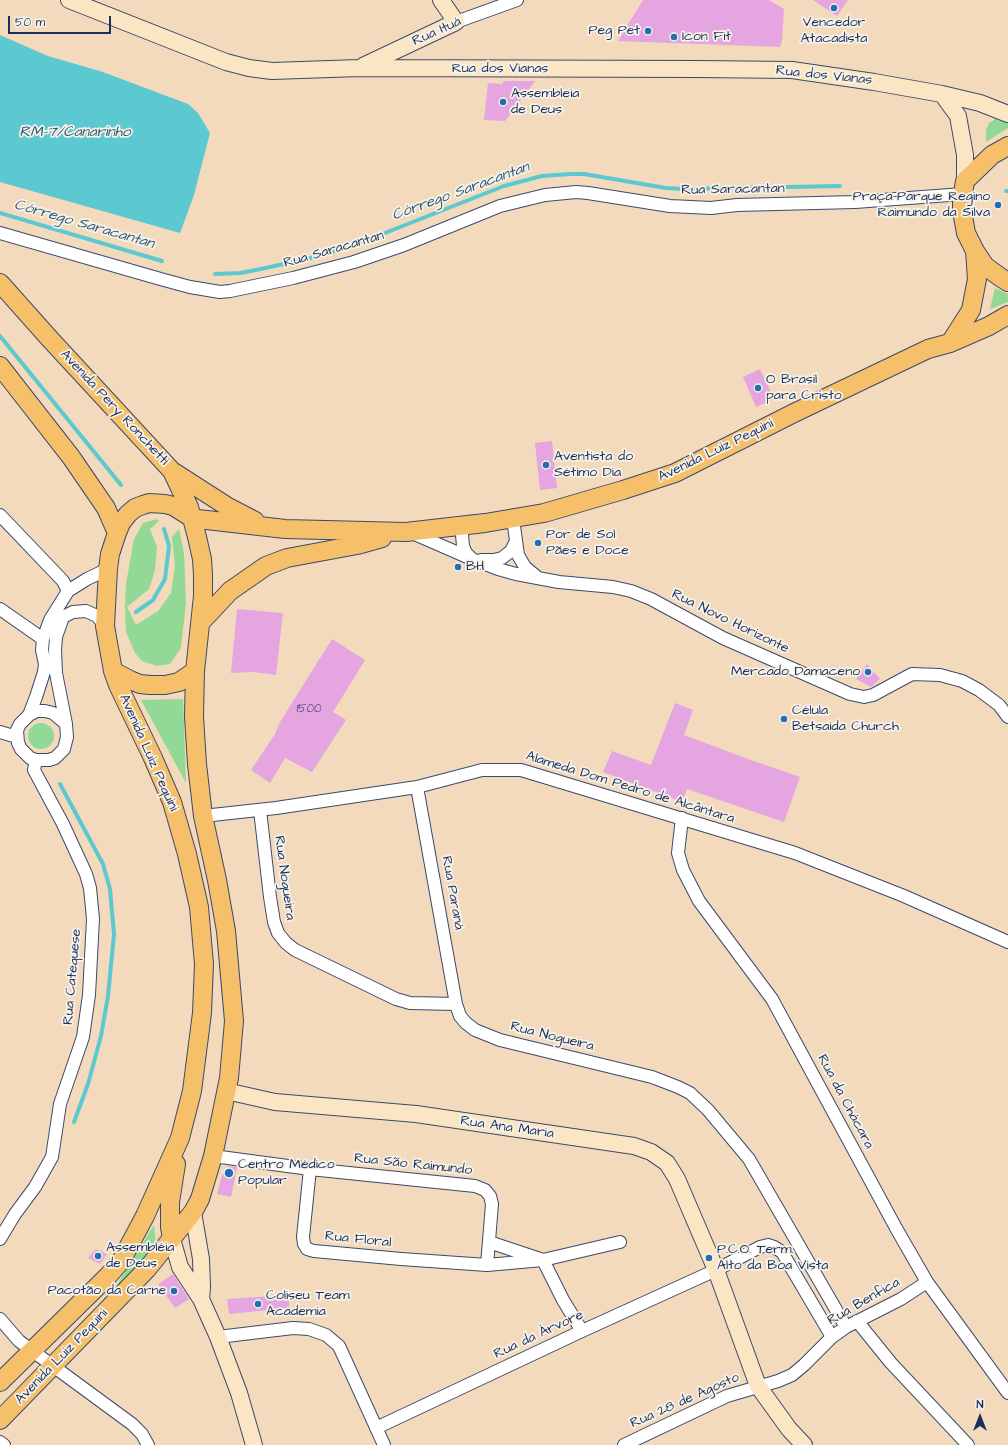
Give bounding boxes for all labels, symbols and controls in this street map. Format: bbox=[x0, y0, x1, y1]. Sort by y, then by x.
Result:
marker: Vencedor Atacadista bbox=[829, 3, 839, 13]
scale bar bbox=[10, 8, 113, 34]
text: 50 m bbox=[15, 14, 45, 31]
street label: Rua Ituá bbox=[410, 14, 464, 50]
place label: Vencedor Atacadista bbox=[801, 15, 867, 48]
place label: Peg Pet bbox=[589, 23, 640, 39]
marker: Peg Pet bbox=[643, 26, 653, 36]
place label: Icon Fit bbox=[682, 29, 731, 45]
marker: Icon Fit bbox=[669, 32, 679, 42]
street label: Rua dos Vianas bbox=[452, 61, 548, 77]
street label: Rua dos Vianas bbox=[775, 63, 873, 89]
place label: Assembleia de Deus bbox=[511, 86, 579, 118]
marker: Assembleia de Deus bbox=[498, 97, 508, 107]
water label: RM-7/Canarinho bbox=[19, 124, 131, 142]
water label: Córrego Saracantan bbox=[390, 159, 532, 225]
street label: Rua Saracantan bbox=[681, 181, 785, 199]
place label: Praça-Parque Regino Raimundo da Silva bbox=[853, 189, 990, 222]
water label: Córrego Saracantan bbox=[12, 196, 156, 254]
marker: Praça-Parque Regino Raimundo da Silva bbox=[993, 200, 1003, 210]
street label: Rua Saracantan bbox=[282, 228, 386, 272]
street label: Avenida Pery Ronchetti bbox=[56, 347, 172, 469]
place label: O Brasil para Cristo bbox=[766, 372, 842, 404]
marker: O Brasil para Cristo bbox=[753, 383, 763, 393]
street label: Avenida Luiz Pequini bbox=[656, 416, 776, 486]
place label: Aventista do Sétimo Dia bbox=[554, 449, 633, 482]
marker: Aventista do Sétimo Dia bbox=[541, 460, 551, 470]
place label: Por de Sol Pães e Doce bbox=[546, 527, 629, 560]
marker: Por de Sol Pães e Doce bbox=[533, 538, 543, 548]
place label: BH bbox=[466, 559, 484, 575]
marker: BH bbox=[453, 562, 463, 572]
street label: Rua Novo Horizonte bbox=[669, 586, 791, 658]
place label: Mercado Damaceno bbox=[731, 664, 860, 680]
marker: Mercado Damaceno bbox=[863, 667, 873, 677]
street label: Avenida Luiz Pequini bbox=[115, 692, 181, 814]
house number: 1500 bbox=[296, 702, 322, 716]
place label: Célula Betsaida Church bbox=[792, 703, 899, 736]
marker: Célula Betsaida Church bbox=[779, 714, 789, 724]
street label: Alameda Dom Pedro de Alcântara bbox=[524, 748, 736, 828]
street label: Rua Nogueira bbox=[270, 835, 298, 921]
street label: Rua Paraná bbox=[437, 855, 467, 931]
street label: Rua Catequese bbox=[60, 928, 86, 1026]
street label: Rua Nogueira bbox=[509, 1019, 595, 1055]
street label: Rua da Chácara bbox=[813, 1052, 877, 1152]
street label: Rua Ana Maria bbox=[459, 1113, 555, 1143]
street label: Rua São Raimundo bbox=[353, 1150, 473, 1180]
place label: Centro Médico Popular bbox=[238, 1157, 335, 1190]
marker: Centro Médico Popular bbox=[223, 1167, 235, 1179]
street label: Rua Floral bbox=[324, 1228, 392, 1252]
place label: Assembléia de Deus bbox=[106, 1240, 174, 1272]
place label: P.C.O. Term. Alto da Boa Vista bbox=[717, 1242, 828, 1274]
marker: Assembléia de Deus bbox=[93, 1251, 103, 1261]
marker: P.C.O. Term. Alto da Boa Vista bbox=[704, 1253, 714, 1263]
street label: Rua Benfica bbox=[825, 1275, 903, 1329]
place label: Pacotão da Carne bbox=[48, 1283, 166, 1299]
marker: Pacotão da Carne bbox=[169, 1286, 179, 1296]
place label: Coliseu Team Academia bbox=[266, 1288, 350, 1320]
marker: Coliseu Team Academia bbox=[253, 1299, 263, 1309]
street label: Avenida Luiz Pequini bbox=[12, 1306, 112, 1408]
street label: Rua da Árvore bbox=[492, 1307, 586, 1363]
street label: Rua 28 de Agosto bbox=[628, 1369, 742, 1433]
north arrow bbox=[960, 1397, 1000, 1437]
text: N bbox=[977, 1397, 983, 1412]

